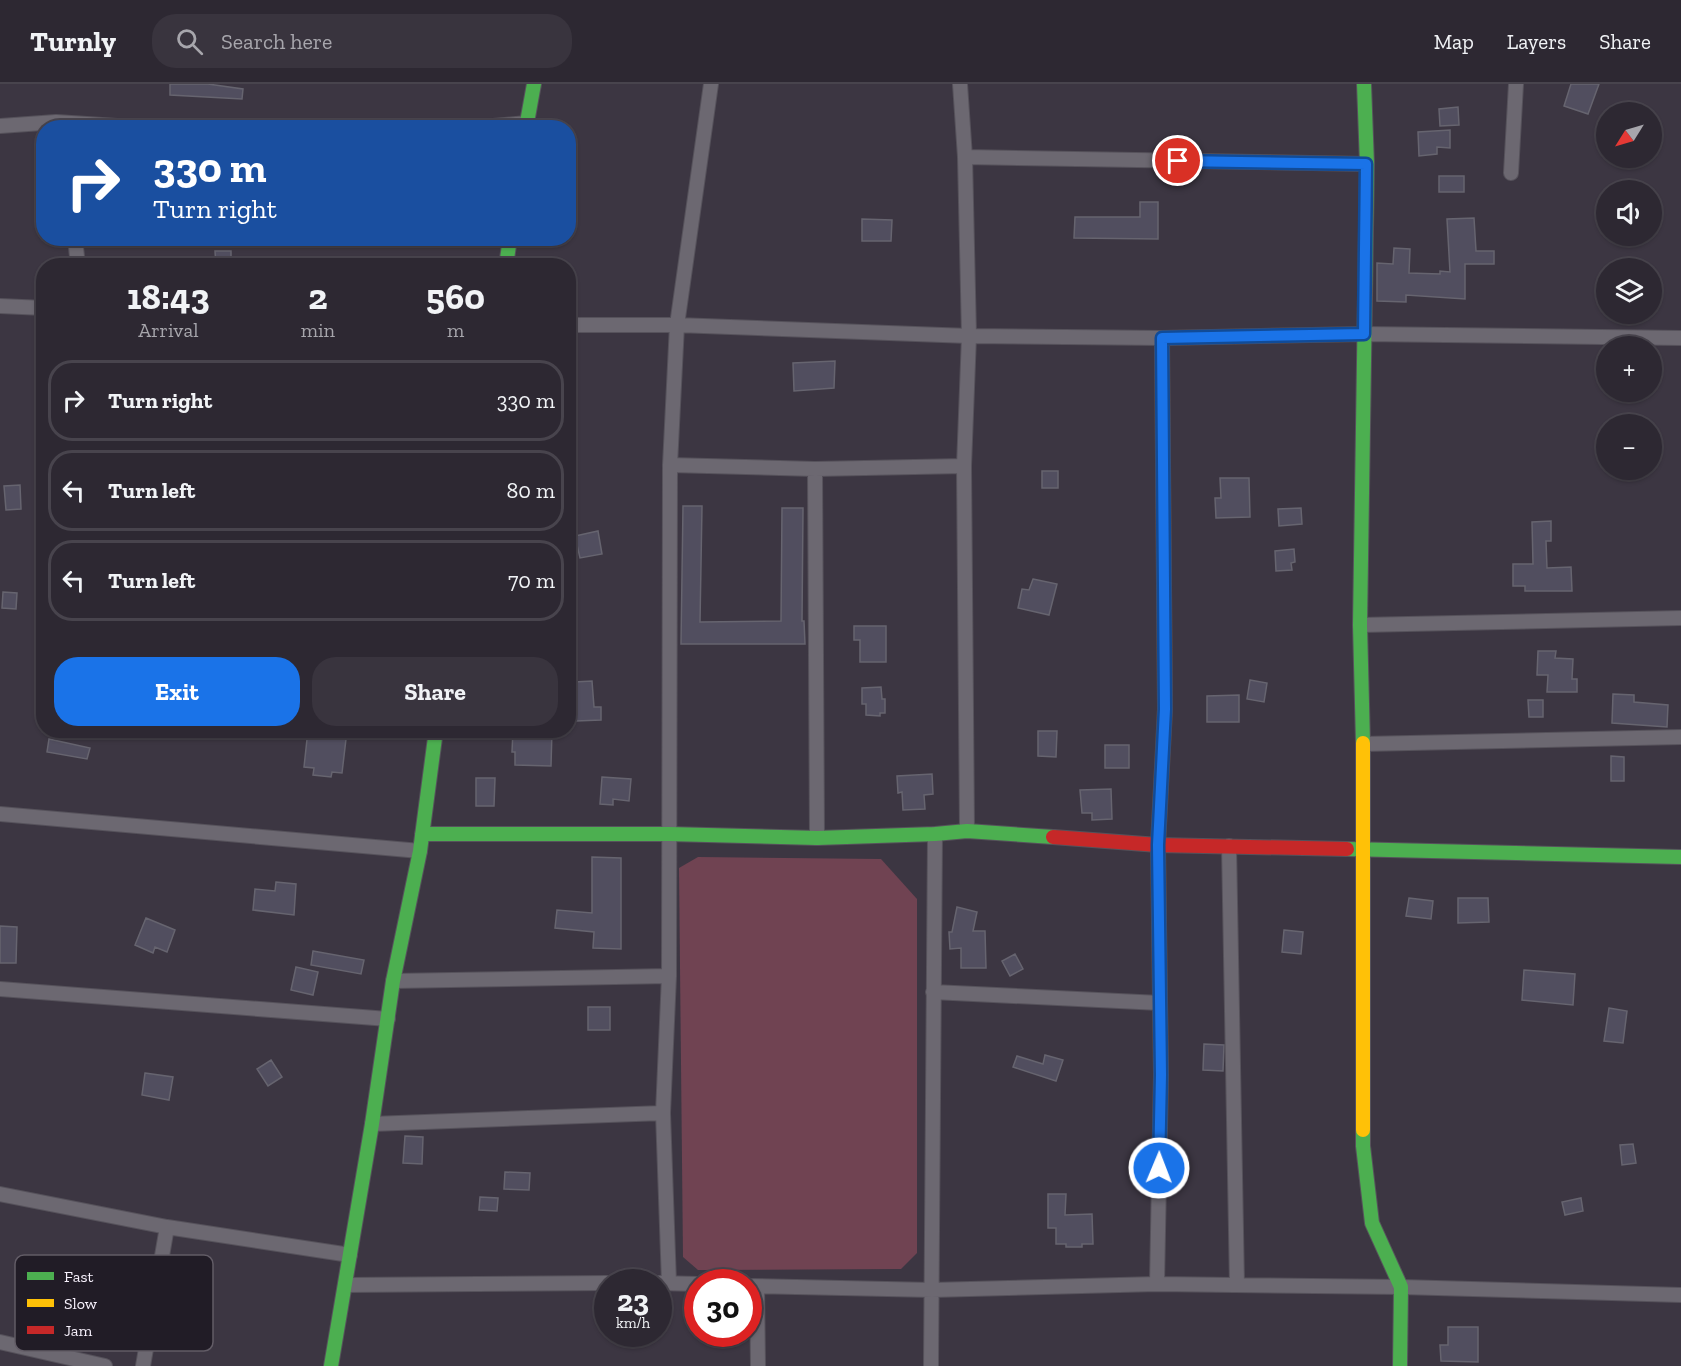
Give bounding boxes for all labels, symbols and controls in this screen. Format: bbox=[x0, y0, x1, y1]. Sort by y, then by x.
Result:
search box bbox=[152, 14, 572, 68]
text: Turnly bbox=[30, 25, 116, 58]
icon: search bbox=[173, 25, 206, 58]
text: Search here bbox=[221, 28, 332, 55]
text: Map bbox=[1434, 29, 1474, 54]
text: Layers bbox=[1507, 29, 1566, 54]
text: Share bbox=[1599, 29, 1651, 54]
north arrow bbox=[1596, 102, 1662, 168]
map controls bbox=[1596, 102, 1662, 480]
pin bbox=[1152, 135, 1203, 186]
text: 330 m bbox=[153, 142, 267, 193]
icon: right bbox=[54, 144, 132, 222]
icon: arrive bbox=[1161, 144, 1194, 177]
button: sound bbox=[1596, 180, 1662, 246]
text: Turn right bbox=[153, 193, 277, 225]
button: layers bbox=[1596, 258, 1662, 324]
text: 18:43 bbox=[127, 275, 210, 318]
text: 2 bbox=[308, 275, 328, 318]
text: 560 bbox=[426, 275, 485, 318]
text: Arrival bbox=[138, 318, 198, 342]
text: min bbox=[301, 318, 335, 342]
text: m bbox=[447, 318, 464, 342]
button: + bbox=[1596, 336, 1662, 402]
icon: right bbox=[57, 384, 90, 417]
text: Turn right bbox=[108, 387, 212, 414]
text: 330 m bbox=[497, 387, 555, 414]
button: − bbox=[1596, 414, 1662, 480]
icon: left bbox=[57, 474, 90, 507]
text: Turn left bbox=[108, 477, 195, 504]
text: 80 m bbox=[507, 477, 555, 504]
icon: left bbox=[57, 564, 90, 597]
text: Turn left bbox=[108, 567, 195, 594]
text: 70 m bbox=[508, 567, 555, 594]
button: Exit bbox=[54, 657, 300, 726]
button: Share bbox=[312, 657, 558, 726]
position arrow bbox=[1127, 1136, 1191, 1200]
legend bbox=[15, 1255, 213, 1351]
text: Fast bbox=[64, 1267, 93, 1286]
speed limit sign: 30 bbox=[684, 1269, 762, 1347]
text: 23 bbox=[617, 1283, 649, 1319]
text: Slow bbox=[64, 1294, 98, 1313]
text: km/h bbox=[616, 1314, 650, 1332]
text: Jam bbox=[64, 1321, 93, 1340]

